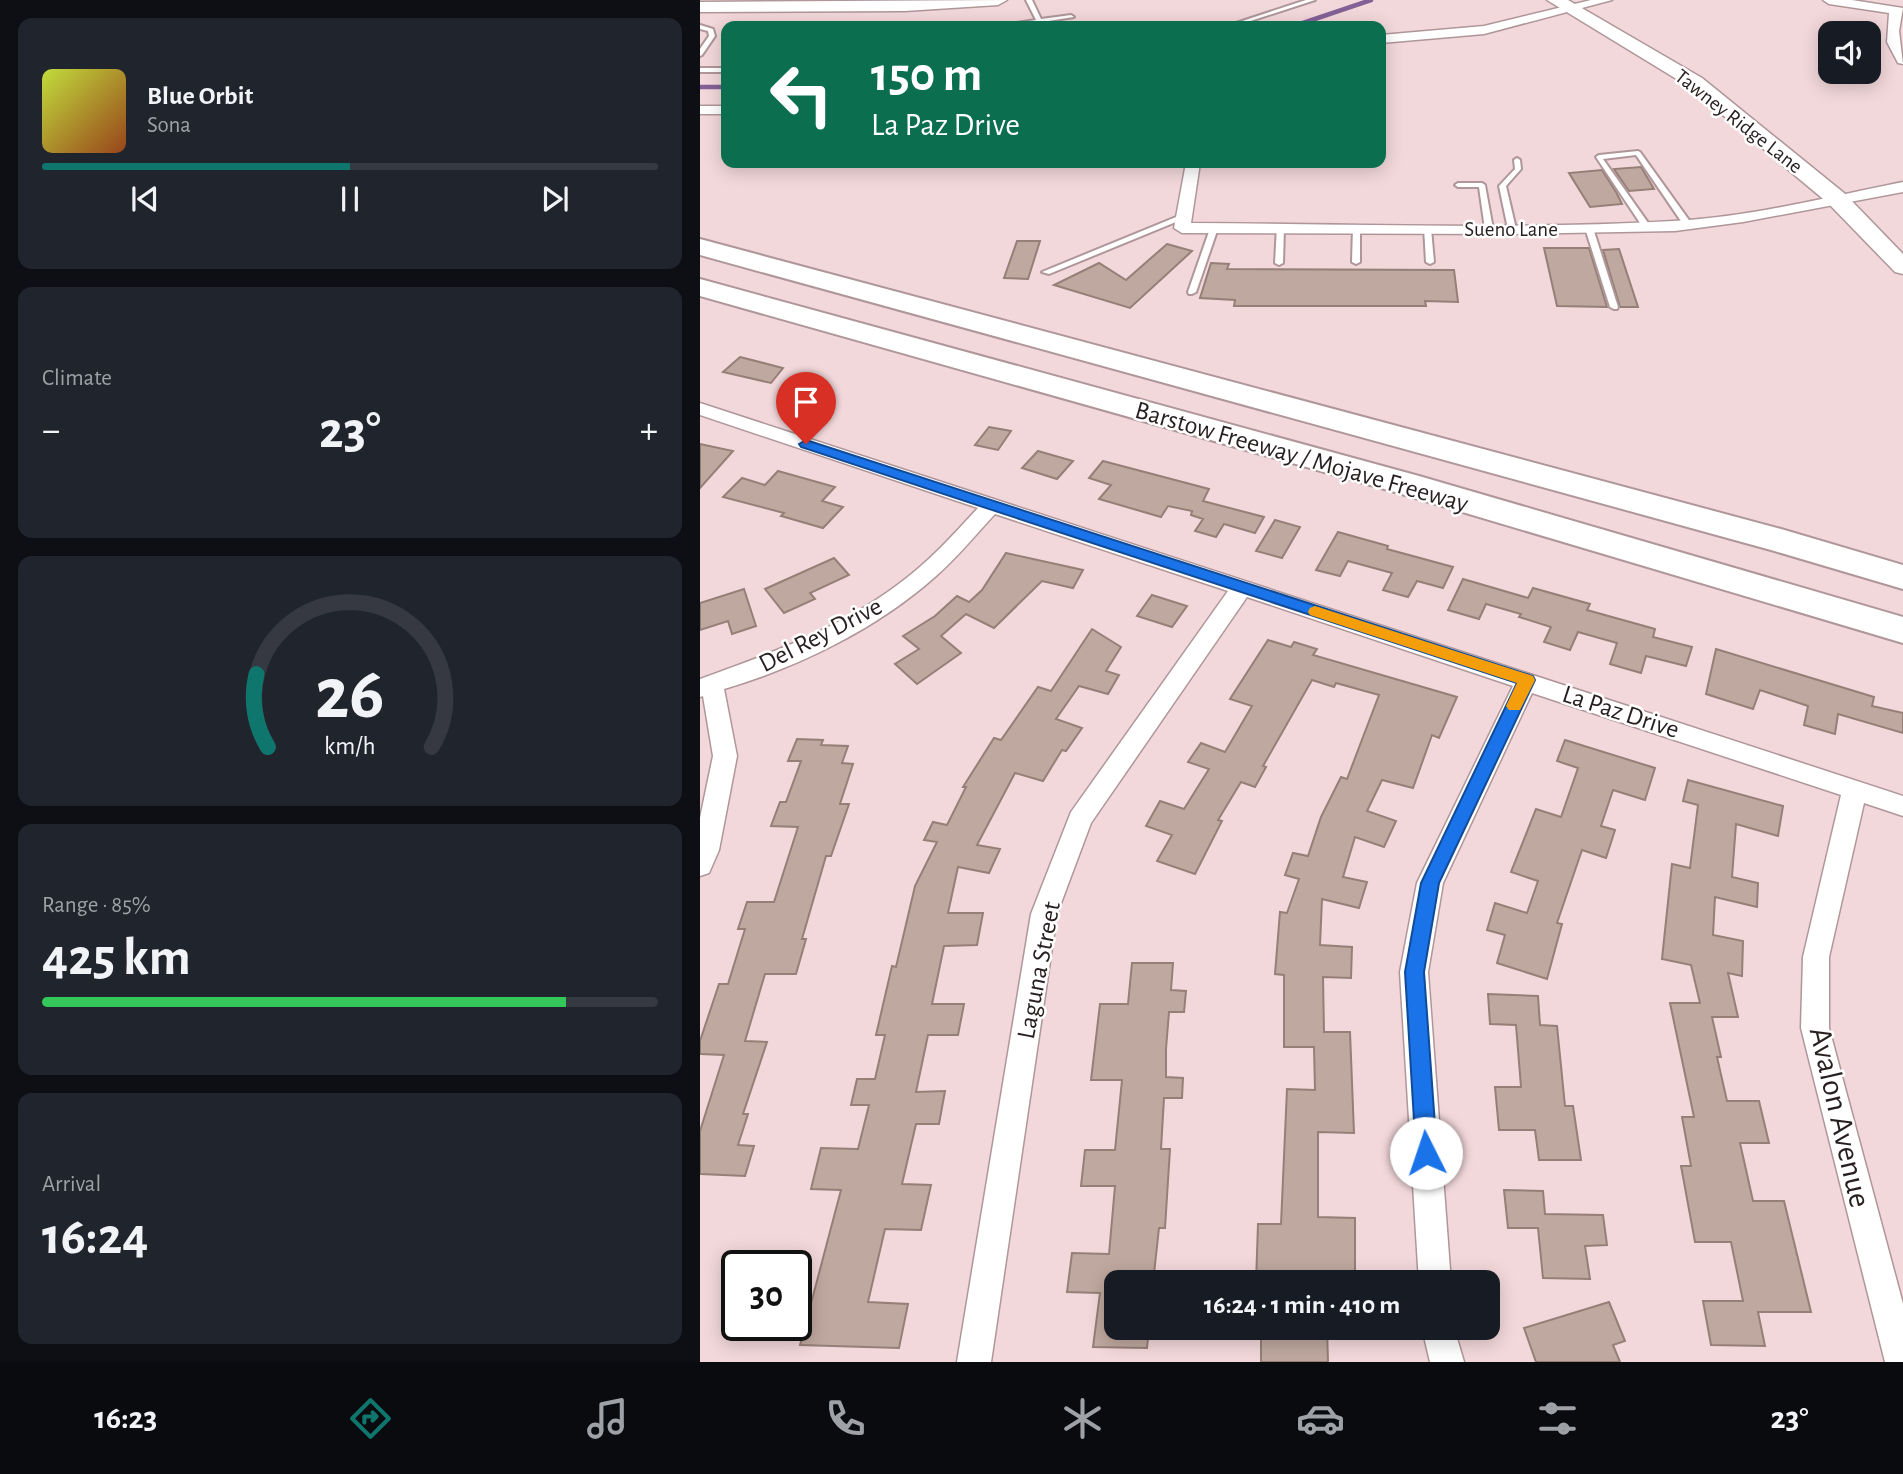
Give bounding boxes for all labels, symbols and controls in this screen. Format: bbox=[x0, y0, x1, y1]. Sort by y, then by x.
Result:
map controls bbox=[1818, 21, 1881, 84]
button: sound bbox=[1818, 21, 1881, 84]
icon: left bbox=[756, 49, 847, 140]
text: 150 m bbox=[871, 51, 982, 100]
street label: Tawney Ridge Lane bbox=[1671, 65, 1806, 177]
text: Blue Orbit bbox=[147, 83, 253, 109]
text: La Paz Drive bbox=[871, 109, 1020, 141]
text: Sona bbox=[147, 114, 191, 137]
icon: previous bbox=[126, 180, 164, 218]
icon: pause bbox=[331, 180, 369, 218]
icon: next bbox=[536, 180, 574, 218]
street label: Sueno Lane bbox=[1464, 219, 1558, 240]
text: Climate bbox=[42, 367, 112, 390]
pin bbox=[776, 372, 836, 444]
icon: arrive bbox=[787, 383, 825, 421]
street label: Barstow Freeway / Mojave Freeway bbox=[1132, 397, 1471, 517]
text: 23° bbox=[319, 405, 381, 457]
text: − bbox=[42, 412, 60, 450]
text: + bbox=[640, 412, 658, 450]
street label: Del Rey Drive bbox=[755, 593, 886, 677]
text: 26 bbox=[315, 659, 385, 732]
street label: La Paz Drive bbox=[1559, 681, 1682, 743]
text: km/h bbox=[324, 734, 376, 759]
text: Range · 85% bbox=[42, 894, 151, 917]
street label: Laguna Street bbox=[1013, 899, 1065, 1041]
text: 425 km bbox=[42, 932, 191, 984]
street label: Avalon Avenue bbox=[1804, 1024, 1876, 1211]
position arrow bbox=[1389, 1116, 1463, 1190]
text: Arrival bbox=[42, 1173, 101, 1196]
text: 16:24 bbox=[42, 1211, 148, 1263]
speed limit sign: 30 bbox=[721, 1250, 812, 1341]
text: 16:24 · 1 min · 410 m bbox=[1204, 1292, 1400, 1318]
icon: directions bbox=[346, 1394, 395, 1443]
icon: music bbox=[583, 1394, 632, 1443]
icon: phone bbox=[821, 1394, 870, 1443]
icon: climate bbox=[1058, 1394, 1107, 1443]
icon: car bbox=[1296, 1394, 1345, 1443]
icon: filters bbox=[1533, 1394, 1582, 1443]
text: 16:23 bbox=[94, 1402, 157, 1434]
text: 23° bbox=[1770, 1402, 1809, 1434]

